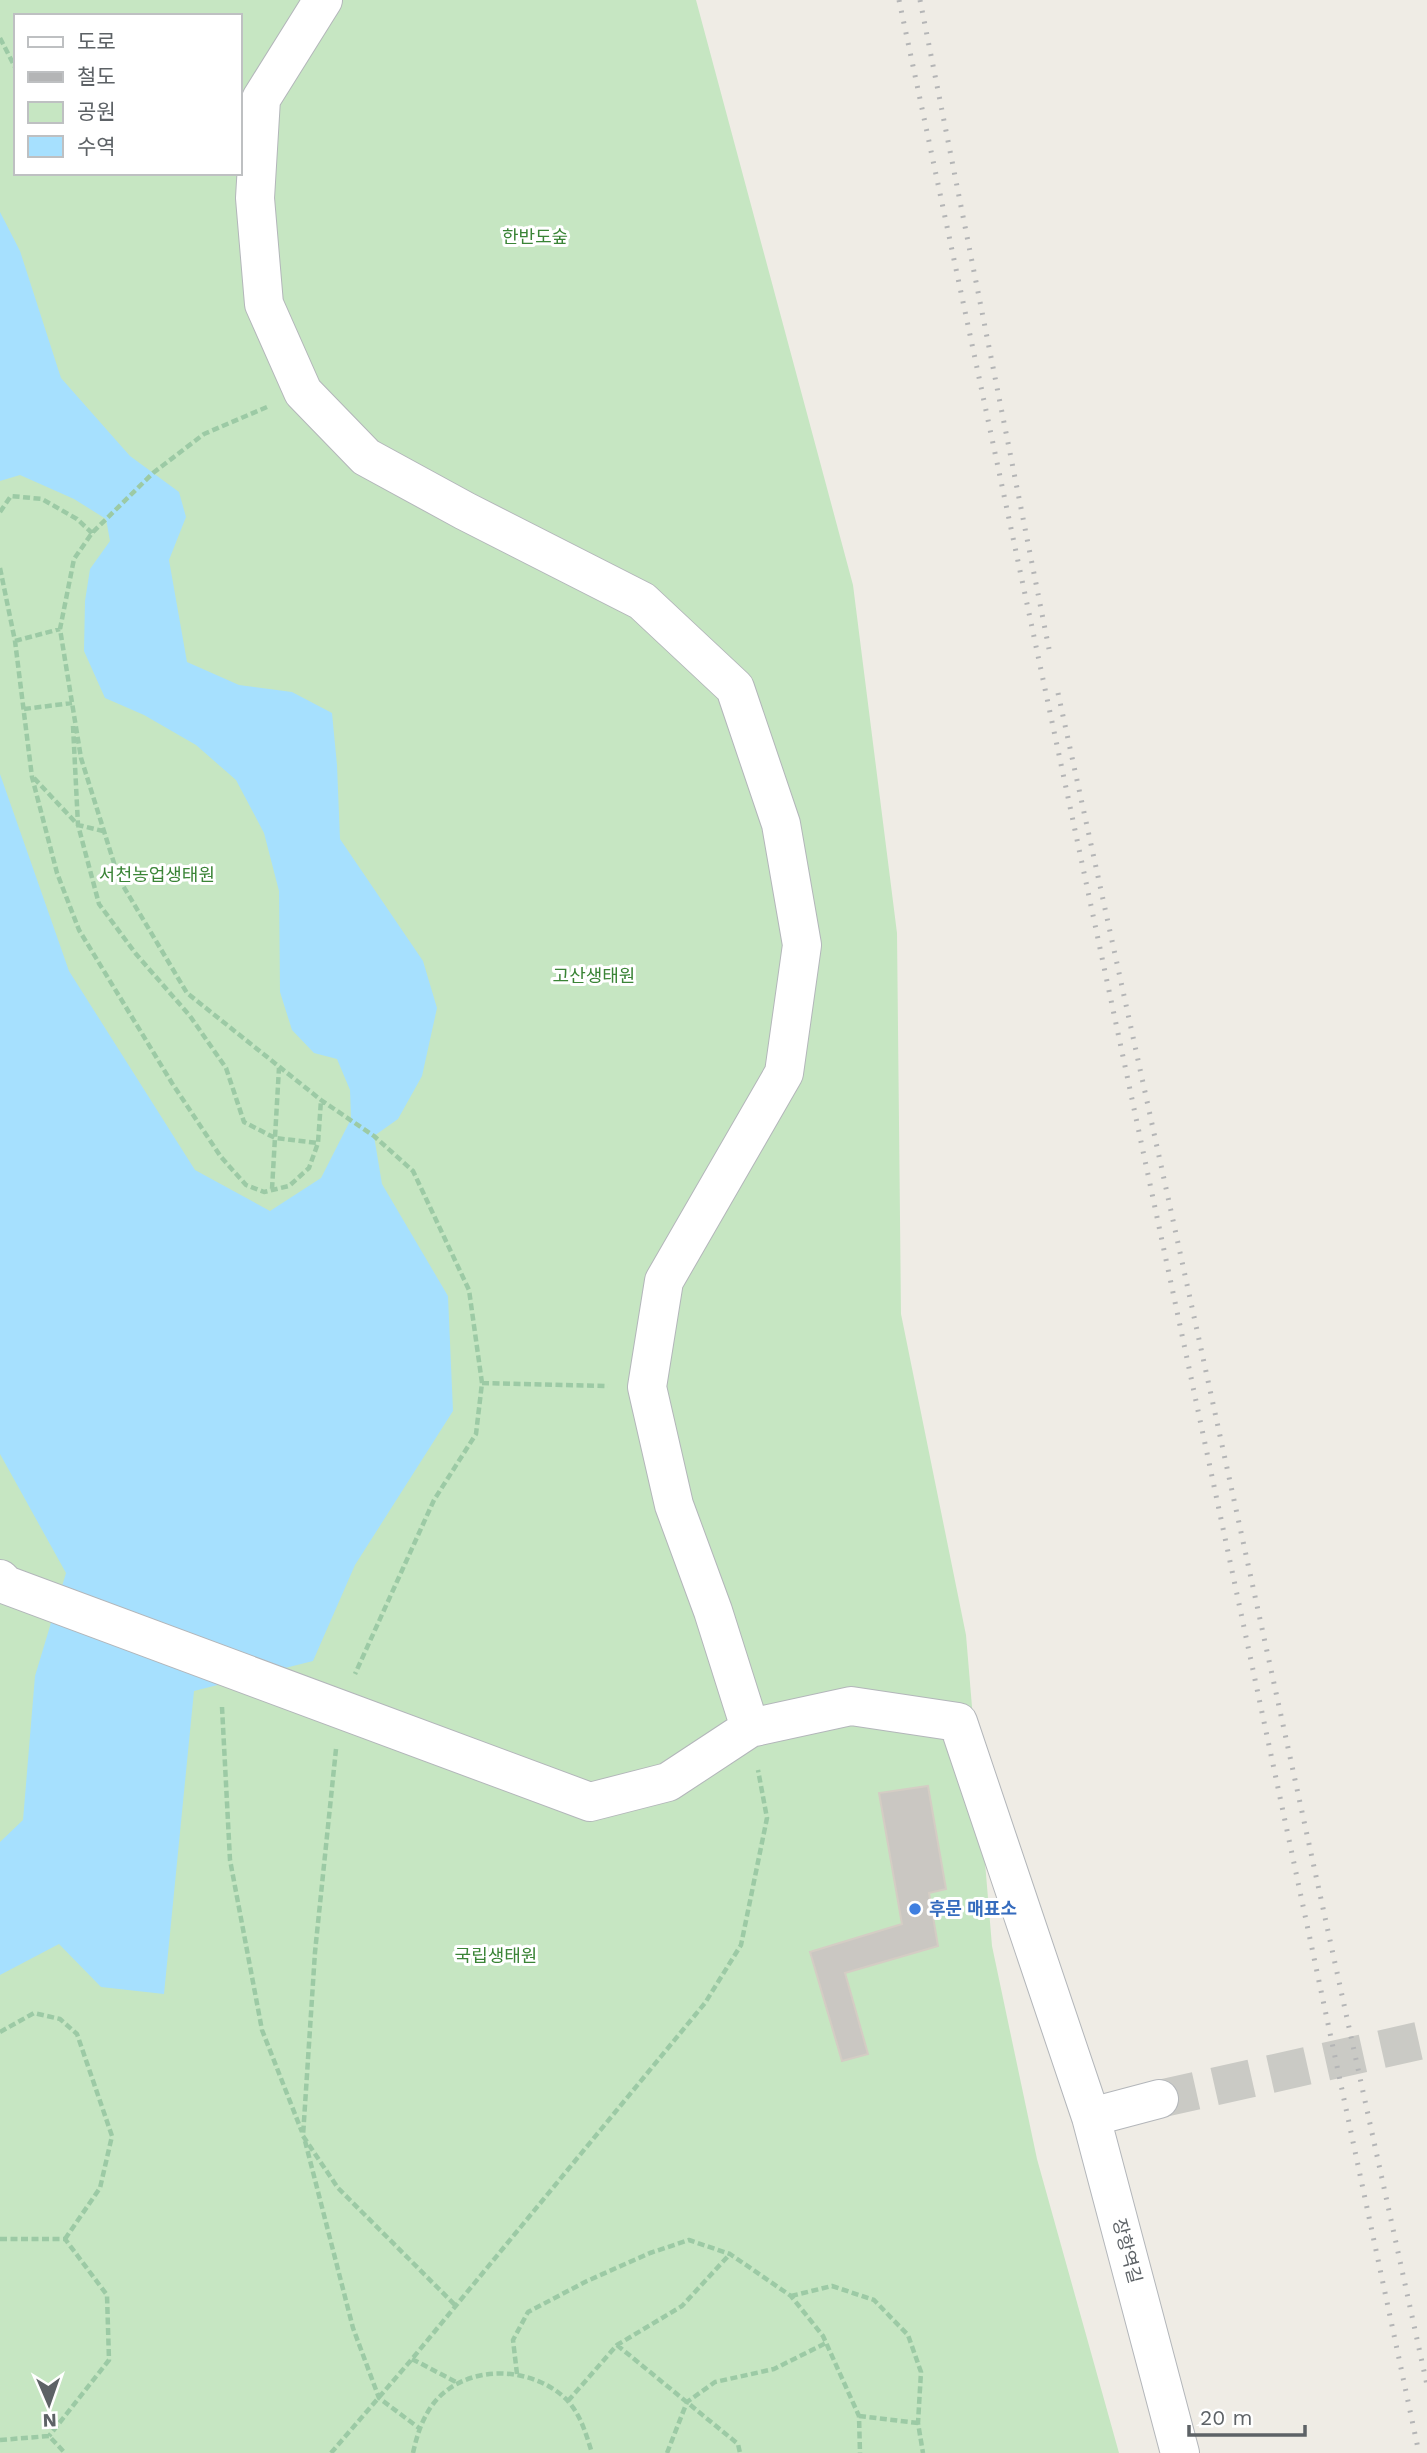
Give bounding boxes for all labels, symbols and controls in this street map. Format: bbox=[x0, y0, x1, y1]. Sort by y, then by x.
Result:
legend bbox=[14, 14, 242, 175]
text: 도로 bbox=[77, 29, 116, 54]
text: 철도 bbox=[77, 64, 116, 89]
text: 공원 bbox=[77, 99, 116, 124]
text: 수역 bbox=[77, 134, 116, 159]
park label: 한반도숲 bbox=[502, 226, 568, 247]
park label: 서천농업생태원 bbox=[99, 864, 215, 885]
park label: 고산생태원 bbox=[553, 965, 635, 986]
place label: 후문 매표소 bbox=[929, 1898, 1017, 1919]
marker: 후문 매표소 bbox=[907, 1901, 923, 1917]
park label: 국립생태원 bbox=[455, 1945, 537, 1966]
street label: 장항역길 bbox=[1109, 2216, 1146, 2286]
north arrow bbox=[14, 2369, 84, 2439]
scale bar bbox=[1189, 2394, 1304, 2438]
text: 20 m bbox=[1200, 2405, 1252, 2430]
text: N bbox=[42, 2409, 57, 2432]

